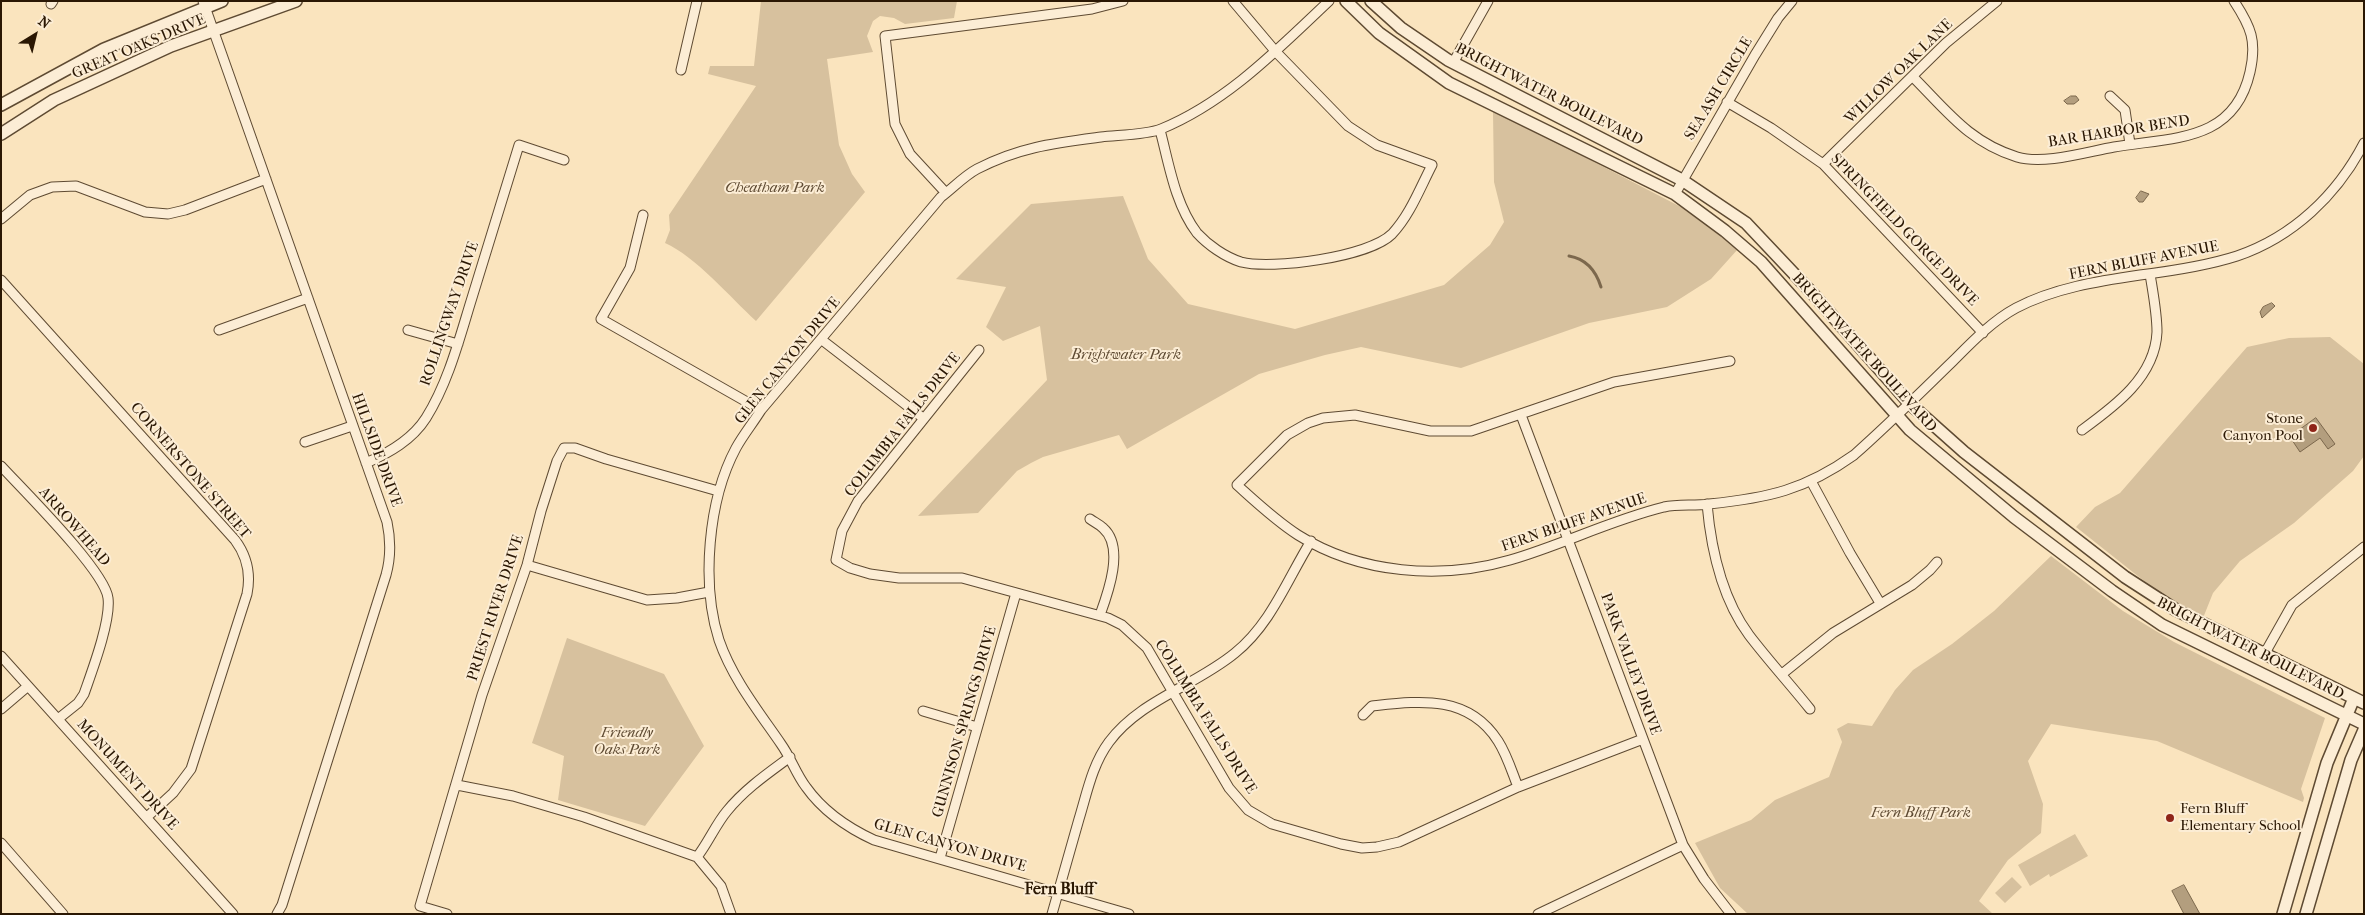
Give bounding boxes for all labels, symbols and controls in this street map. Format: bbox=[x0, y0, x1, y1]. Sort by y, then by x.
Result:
north arrow bbox=[10, 10, 60, 60]
street label: GREAT OAKS DRIVE bbox=[69, 11, 209, 83]
text: N bbox=[35, 12, 53, 32]
street label: WILLOW OAK LANE bbox=[1841, 16, 1957, 128]
street label: SEA ASH CIRCLE bbox=[1681, 34, 1757, 144]
street label: BRIGHTWATER BOULEVARD bbox=[1452, 40, 1646, 150]
street label: BAR HARBOR BEND bbox=[2047, 112, 2191, 152]
street label: SPRINGFIELD GORGE DRIVE bbox=[1826, 150, 1982, 310]
park label: Cheatham Park bbox=[725, 179, 825, 197]
street label: FERN BLUFF AVENUE bbox=[2068, 238, 2220, 284]
street label: ROLLINGWAY DRIVE bbox=[417, 240, 483, 388]
street label: BRIGHTWATER BOULEVARD bbox=[1788, 270, 1940, 436]
street label: GLEN CANYON DRIVE bbox=[731, 294, 845, 428]
park label: Brightwater Park bbox=[1071, 346, 1181, 364]
street label: COLUMBIA FALLS DRIVE bbox=[841, 349, 965, 501]
street label: HILLSIDE DRIVE bbox=[347, 391, 405, 509]
street label: CORNERSTONE STREET bbox=[126, 399, 254, 543]
place label: Stone Canyon Pool bbox=[2223, 410, 2303, 445]
marker: Stone Canyon Pool bbox=[2307, 422, 2319, 434]
street label: ARROWHEAD bbox=[35, 484, 113, 570]
street label: FERN BLUFF AVENUE bbox=[1499, 490, 1649, 556]
street label: PRIEST RIVER DRIVE bbox=[464, 533, 528, 683]
street label: PARK VALLEY DRIVE bbox=[1596, 591, 1664, 737]
street label: BRIGHTWATER BOULEVARD bbox=[2153, 594, 2347, 704]
street label: GUNNISON SPRINGS DRIVE bbox=[929, 624, 1001, 820]
street label: COLUMBIA FALLS DRIVE bbox=[1150, 637, 1260, 797]
street label: MONUMENT DRIVE bbox=[73, 716, 181, 834]
park label: Friendly Oaks Park bbox=[594, 724, 660, 759]
place label: Fern Bluff Elementary School bbox=[2180, 800, 2301, 835]
park label: Fern Bluff Park bbox=[1871, 804, 1971, 822]
marker: Fern Bluff Elementary School bbox=[2164, 812, 2176, 824]
street label: GLEN CANYON DRIVE bbox=[872, 816, 1028, 876]
district label: Fern Bluff bbox=[1024, 880, 1094, 900]

